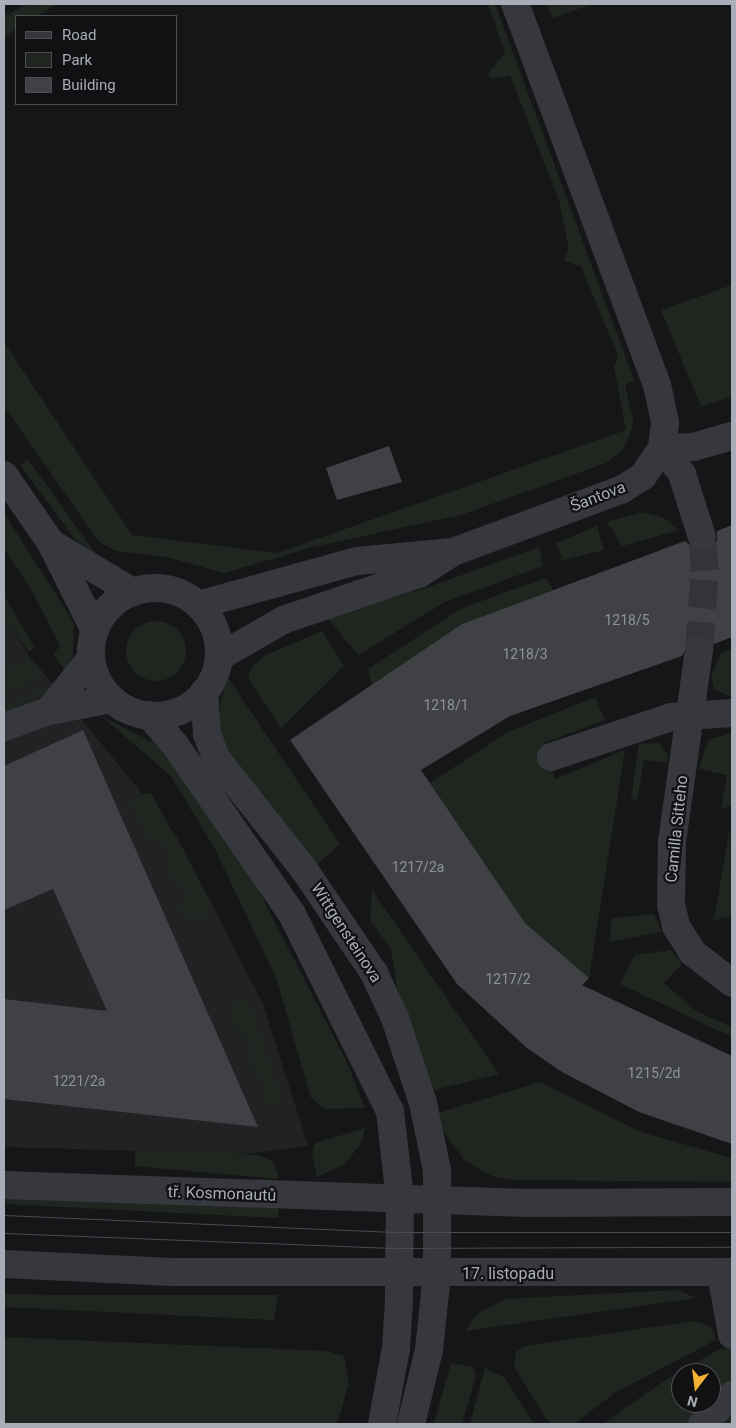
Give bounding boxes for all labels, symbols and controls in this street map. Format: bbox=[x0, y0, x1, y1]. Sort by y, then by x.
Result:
legend bbox=[15, 15, 178, 105]
text: Road bbox=[62, 26, 96, 44]
text: Park bbox=[62, 51, 92, 69]
text: Building bbox=[62, 76, 116, 94]
street label: Šantova bbox=[568, 478, 628, 516]
house number: 1218/5 bbox=[604, 612, 650, 628]
house number: 1218/3 bbox=[502, 646, 548, 662]
house number: 1218/1 bbox=[423, 697, 469, 713]
street label: Camilla Sitteho bbox=[662, 774, 692, 884]
house number: 1217/2a bbox=[392, 859, 444, 875]
street label: Wittgensteinova bbox=[307, 880, 385, 986]
house number: 1217/2 bbox=[485, 971, 531, 987]
house number: 1215/2d bbox=[627, 1065, 681, 1081]
house number: 1221/2a bbox=[53, 1073, 105, 1089]
street label: tř. Kosmonautů bbox=[167, 1183, 277, 1205]
street label: 17. listopadu bbox=[462, 1264, 554, 1284]
north arrow bbox=[671, 1363, 721, 1413]
text: N bbox=[686, 1393, 699, 1411]

